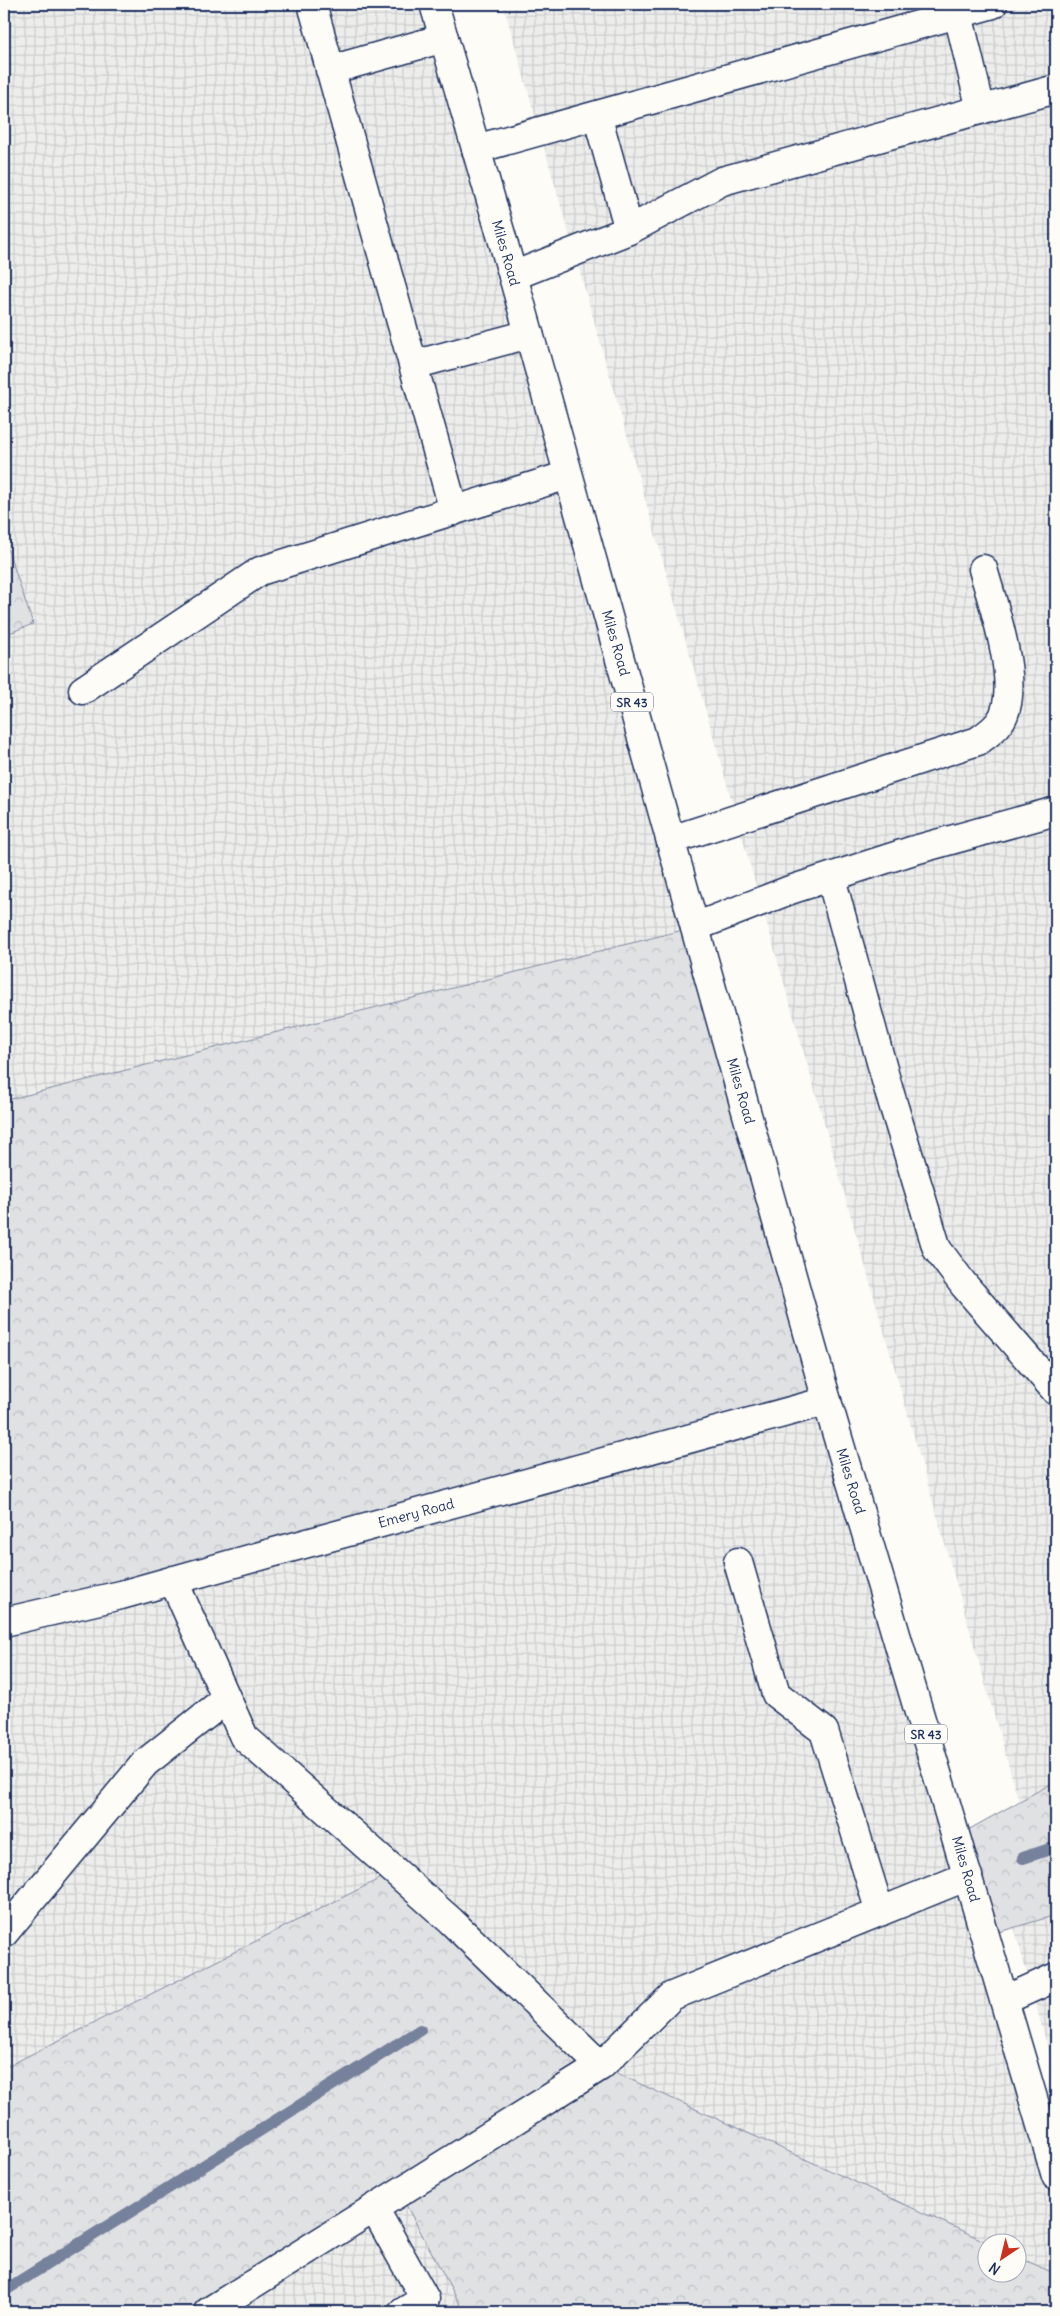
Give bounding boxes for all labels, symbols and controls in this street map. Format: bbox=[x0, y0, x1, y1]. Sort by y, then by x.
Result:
street label: Miles Road bbox=[488, 218, 524, 288]
street label: Miles Road bbox=[598, 608, 634, 678]
road number: SR 43 bbox=[611, 692, 653, 712]
street label: Miles Road bbox=[723, 1056, 759, 1126]
street label: Miles Road bbox=[833, 1446, 869, 1516]
street label: Emery Road bbox=[376, 1494, 456, 1532]
road number: SR 43 bbox=[905, 1725, 947, 1744]
street label: Miles Road bbox=[948, 1834, 984, 1904]
north arrow bbox=[978, 2234, 1028, 2284]
text: N bbox=[985, 2258, 1004, 2279]

